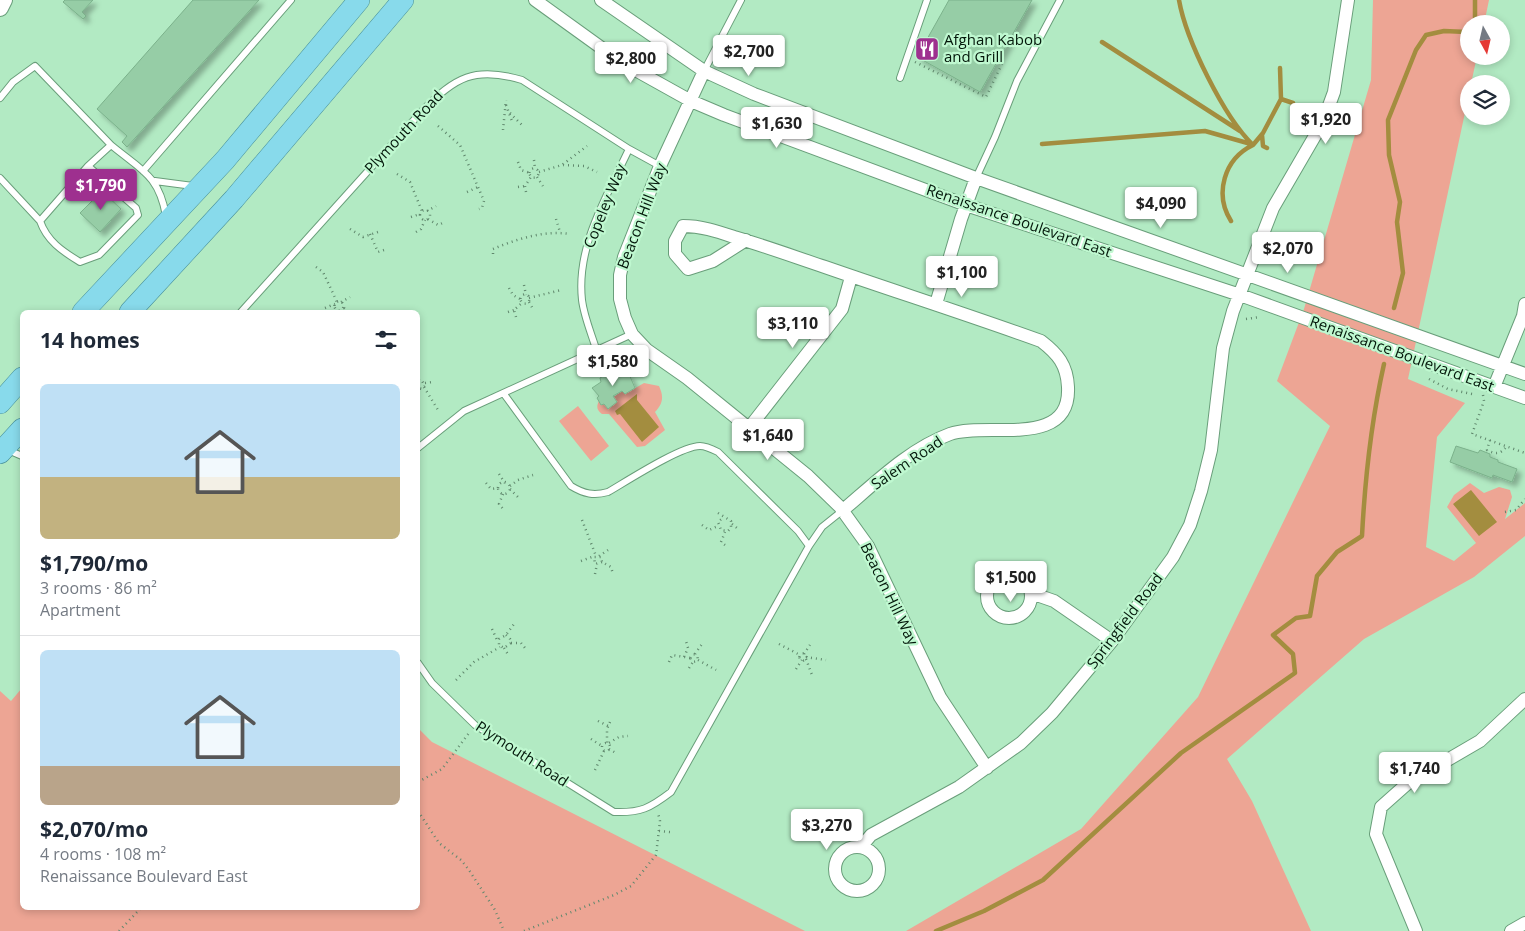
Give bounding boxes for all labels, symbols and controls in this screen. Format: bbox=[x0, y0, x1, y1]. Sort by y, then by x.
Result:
north arrow bbox=[1460, 15, 1510, 65]
map controls bbox=[1460, 15, 1510, 125]
place label: Afghan Kabob and Grill bbox=[944, 29, 1042, 66]
pin: $2,700 bbox=[708, 34, 790, 77]
restaurant icon: Afghan Kabob and Grill bbox=[914, 36, 940, 62]
text: $2,700 bbox=[724, 40, 774, 62]
pin: $2,800 bbox=[590, 42, 672, 84]
text: $2,800 bbox=[606, 47, 656, 69]
button: layers bbox=[1460, 75, 1510, 125]
street label: Plymouth Road bbox=[360, 85, 447, 177]
pin: $1,920 bbox=[1285, 102, 1367, 145]
pin: $1,630 bbox=[736, 106, 818, 149]
text: $1,920 bbox=[1301, 108, 1351, 130]
text: $1,630 bbox=[752, 112, 802, 134]
street label: Beacon Hill Way bbox=[612, 159, 671, 271]
street label: Copeley Way bbox=[578, 160, 630, 251]
pin: $1,790 bbox=[60, 168, 142, 211]
text: $1,790 bbox=[76, 174, 126, 196]
street label: Renaissance Boulevard East bbox=[924, 179, 1115, 261]
pin: $4,090 bbox=[1120, 186, 1202, 229]
text: $4,090 bbox=[1136, 192, 1186, 214]
pin: $2,070 bbox=[1247, 232, 1329, 274]
text: $2,070 bbox=[1263, 237, 1313, 259]
pin: $1,100 bbox=[921, 256, 1003, 298]
text: $1,100 bbox=[937, 261, 987, 283]
pin: $3,110 bbox=[752, 306, 834, 349]
street label: Renaissance Boulevard East bbox=[1307, 310, 1497, 396]
text: $3,110 bbox=[768, 312, 818, 334]
text: 14 homes bbox=[40, 326, 140, 354]
icon: filters bbox=[372, 326, 400, 354]
pin: $1,580 bbox=[572, 344, 654, 387]
text: $1,580 bbox=[588, 350, 638, 372]
icon: home bbox=[175, 417, 265, 507]
pin: $1,640 bbox=[727, 418, 809, 461]
text: $1,640 bbox=[743, 424, 793, 446]
street label: Salem Road bbox=[867, 431, 946, 493]
street label: Beacon Hill Way bbox=[856, 539, 924, 649]
text: $1,790/mo bbox=[40, 549, 148, 577]
pin: $1,500 bbox=[970, 560, 1052, 603]
text: $1,500 bbox=[986, 566, 1036, 588]
street label: Springfield Road bbox=[1082, 569, 1167, 672]
text: 3 rooms · 86 m² bbox=[40, 577, 157, 599]
text: Apartment bbox=[40, 599, 120, 621]
icon: home bbox=[175, 682, 265, 772]
street label: Plymouth Road bbox=[472, 716, 573, 791]
pin: $1,740 bbox=[1374, 752, 1456, 794]
text: $1,740 bbox=[1390, 757, 1440, 779]
pin: $3,270 bbox=[786, 808, 868, 851]
text: $3,270 bbox=[802, 814, 852, 836]
text: $2,070/mo bbox=[40, 815, 148, 843]
text: 4 rooms · 108 m² bbox=[40, 843, 166, 865]
text: Renaissance Boulevard East bbox=[40, 865, 248, 887]

